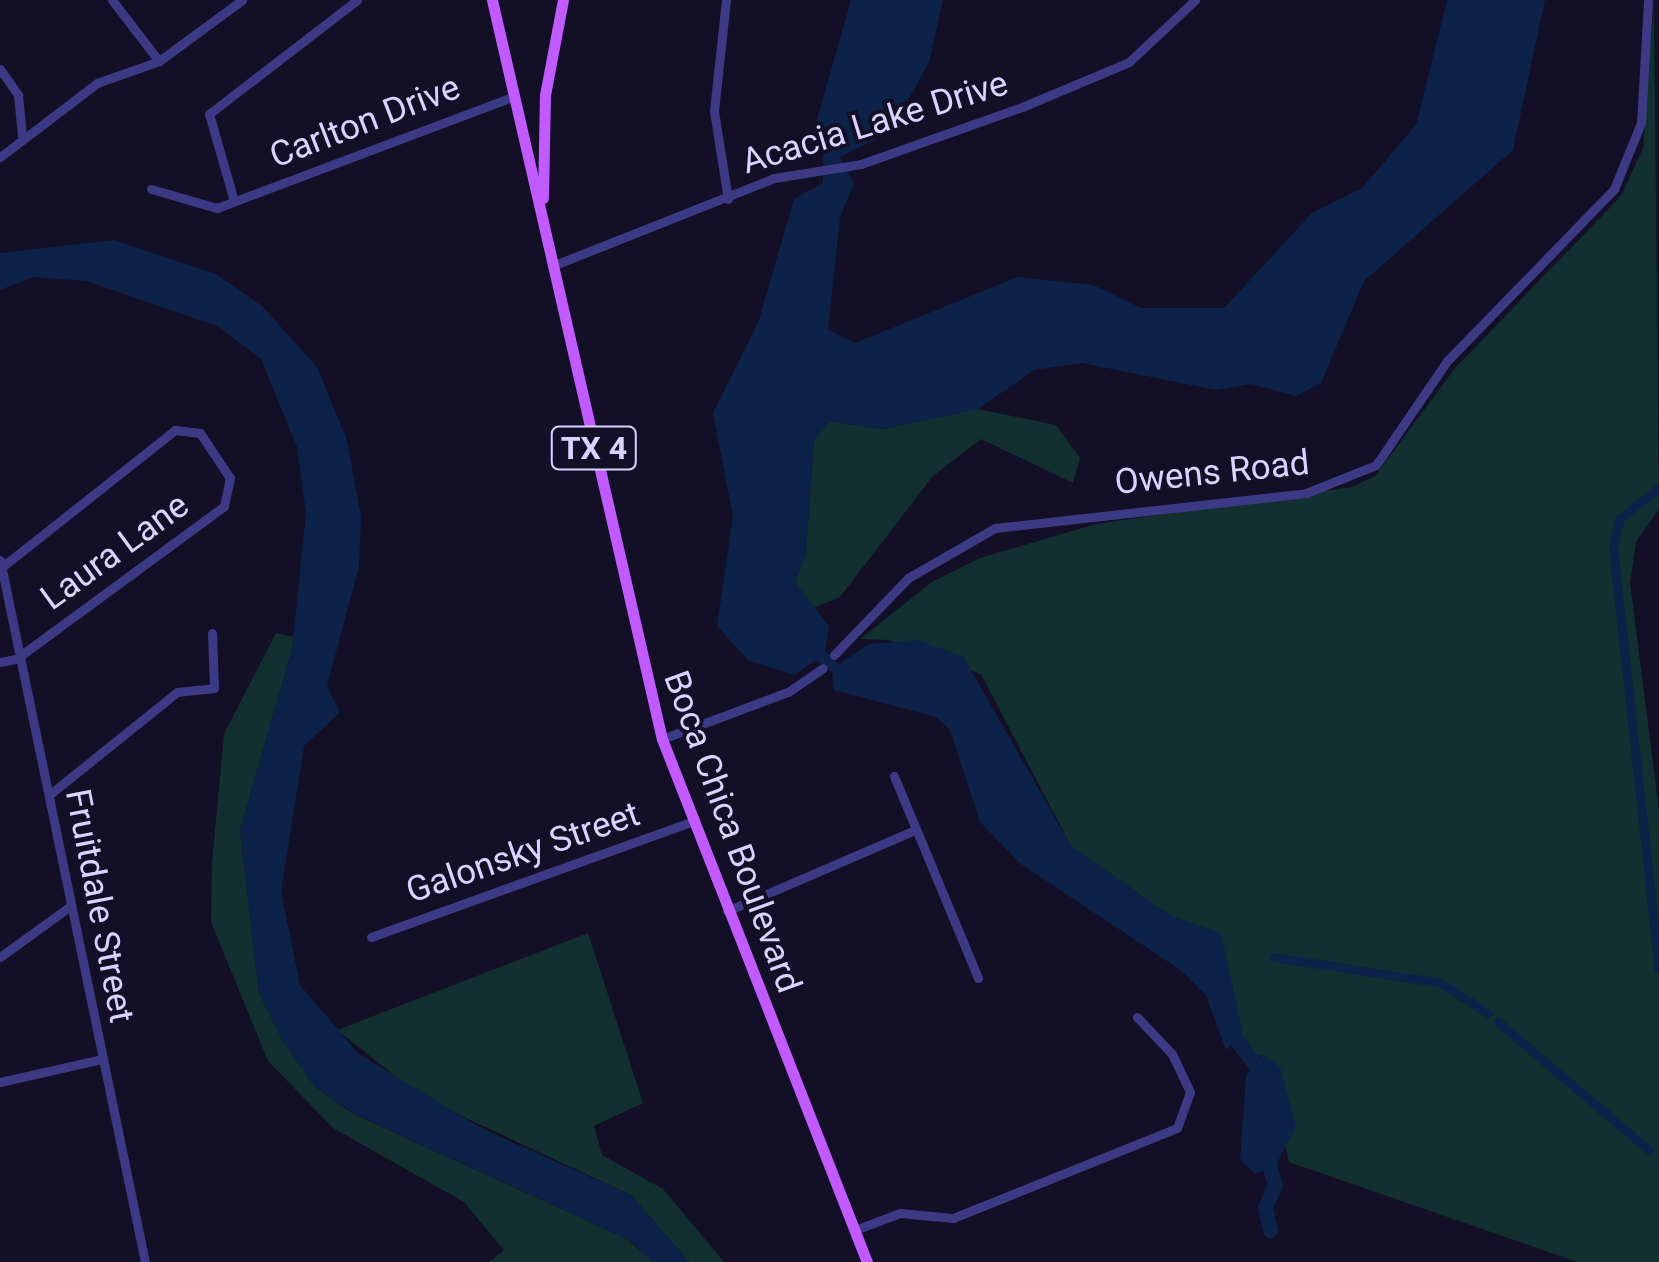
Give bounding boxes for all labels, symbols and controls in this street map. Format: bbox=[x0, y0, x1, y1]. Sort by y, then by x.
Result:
street label: Acacia Lake Drive bbox=[737, 63, 1013, 183]
street label: Carlton Drive bbox=[264, 67, 466, 177]
road number: TX 4 bbox=[549, 421, 639, 475]
street label: Owens Road bbox=[1113, 442, 1311, 504]
street label: Laura Lane bbox=[33, 485, 197, 619]
street label: Boca Chica Boulevard bbox=[654, 665, 810, 999]
street label: Fruitdale Street bbox=[56, 786, 142, 1026]
street label: Galonsky Street bbox=[401, 793, 645, 913]

